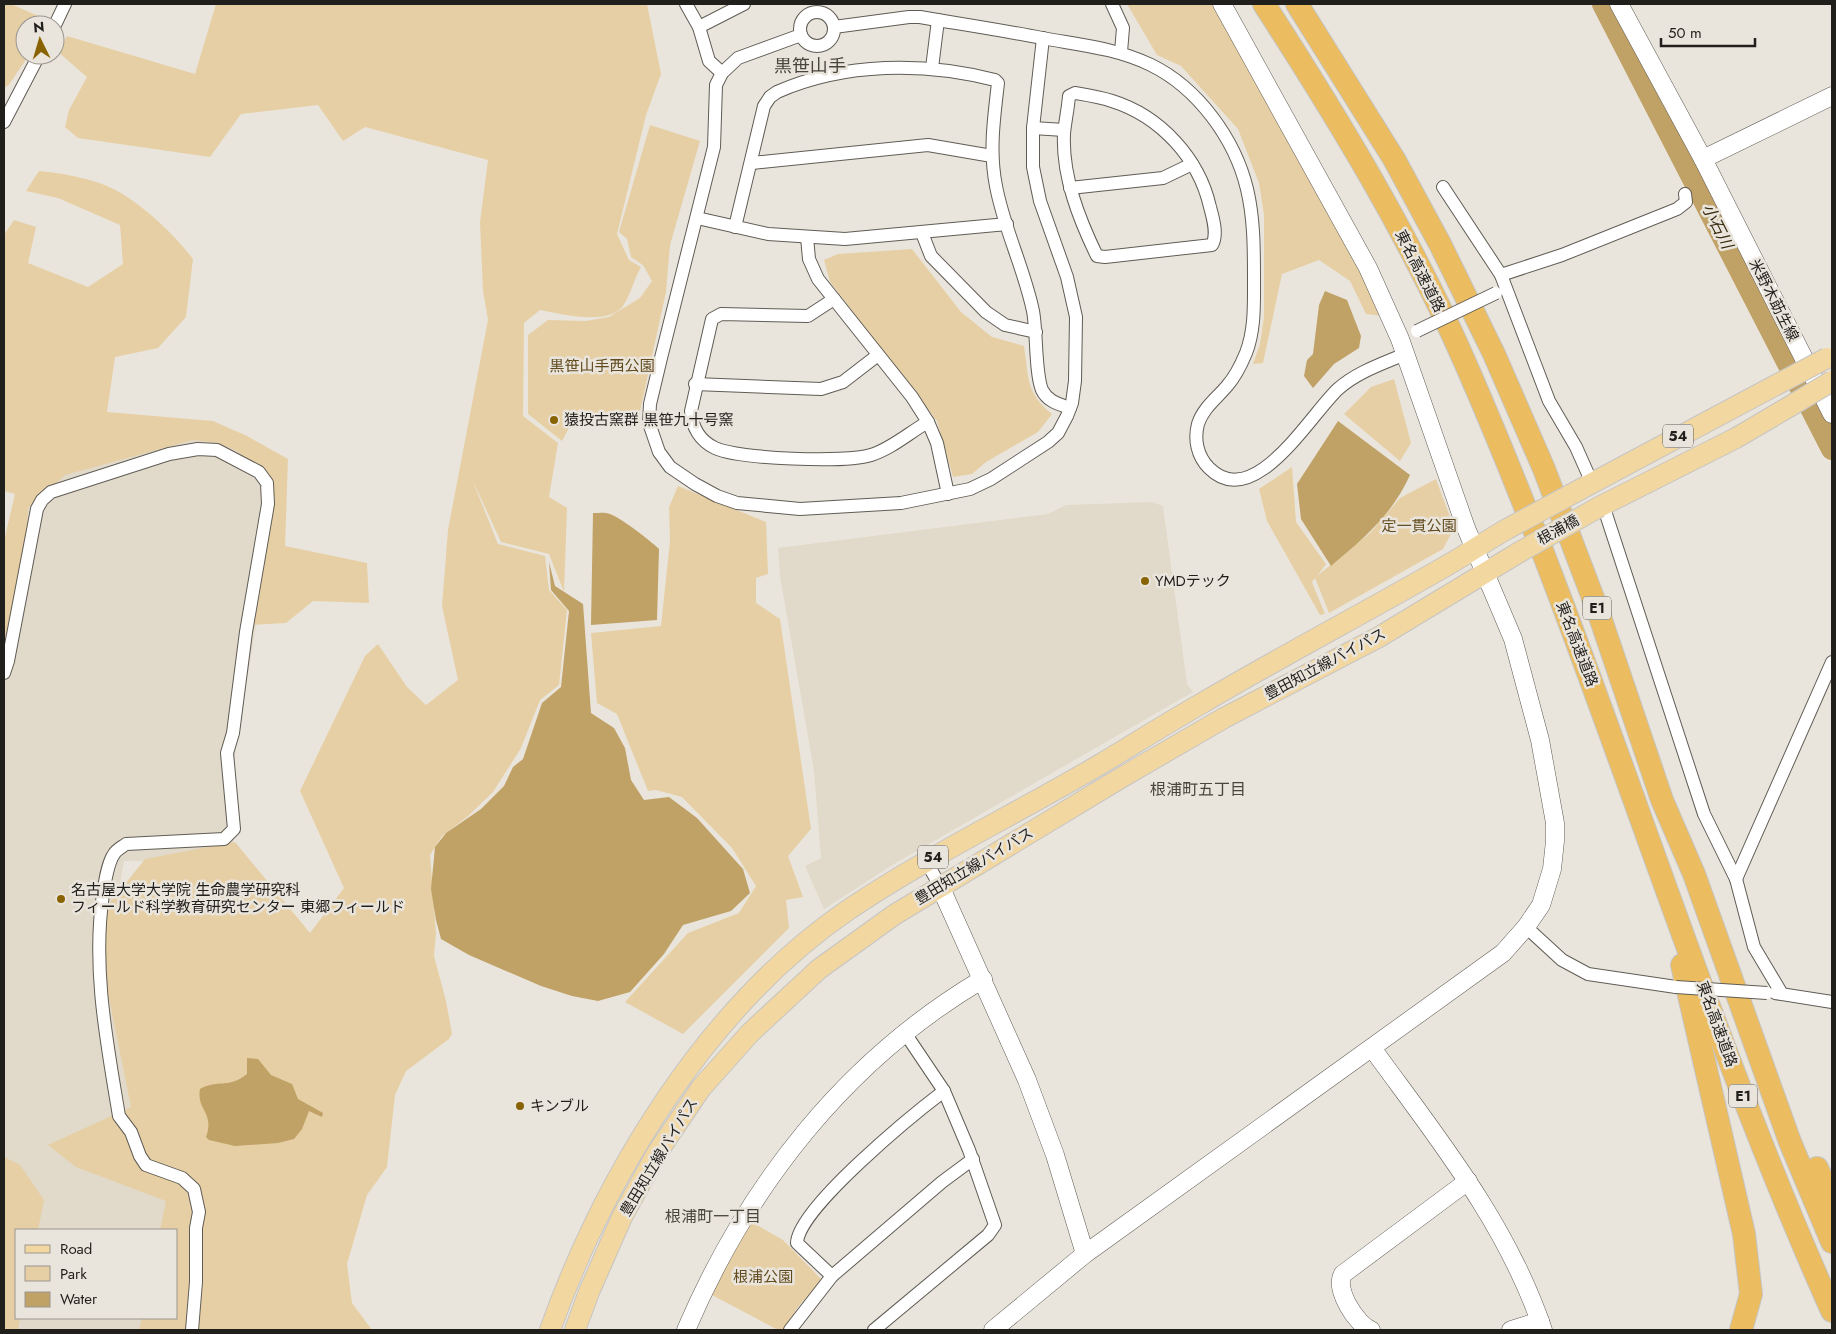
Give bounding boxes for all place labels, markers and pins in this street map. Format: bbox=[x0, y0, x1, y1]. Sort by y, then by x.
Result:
place label: 猿投古窯群 黒笹九十号窯 bbox=[564, 409, 734, 431]
marker: 猿投古窯群 黒笹九十号窯 bbox=[548, 414, 560, 426]
place label: YMDテック bbox=[1155, 570, 1231, 592]
marker: YMDテック bbox=[1139, 575, 1151, 587]
place label: 名古屋大学大学院 生命農学研究科 フィールド科学教育研究センター 東郷フィールド bbox=[71, 879, 405, 918]
marker: 名古屋大学大学院 生命農学研究科 フィールド科学教育研究センター 東郷フィールド bbox=[55, 893, 67, 905]
place label: キンブル bbox=[530, 1095, 589, 1117]
marker: キンブル bbox=[514, 1100, 526, 1112]

